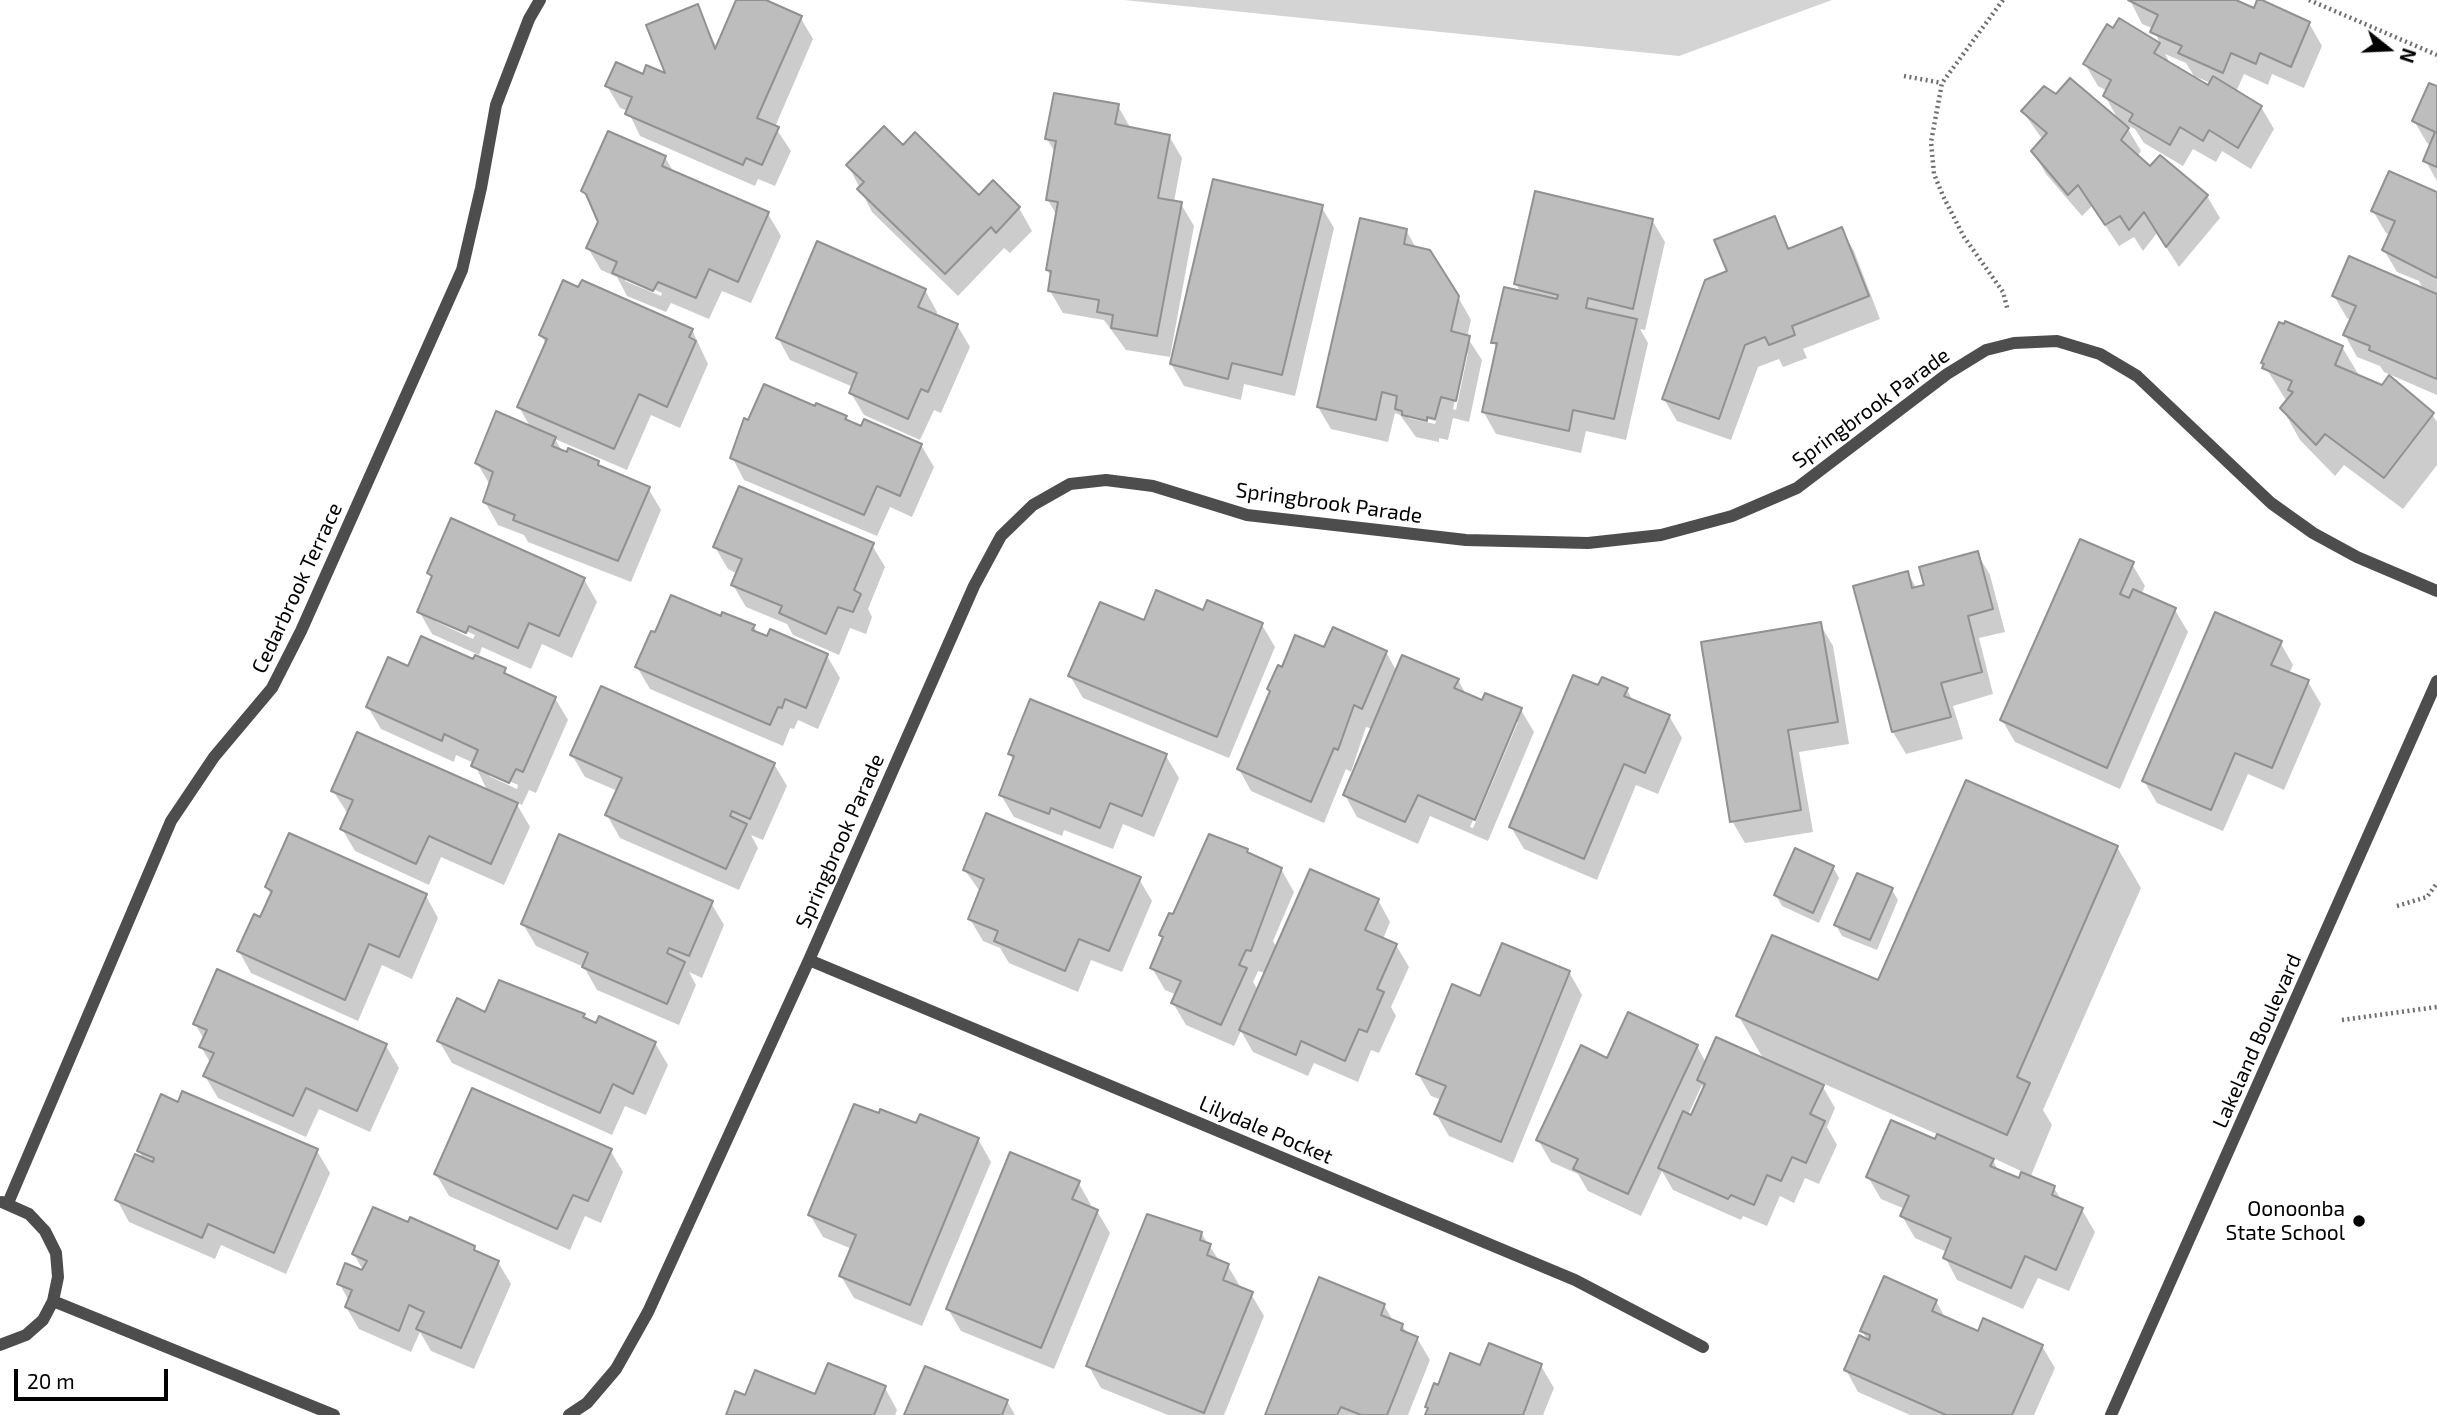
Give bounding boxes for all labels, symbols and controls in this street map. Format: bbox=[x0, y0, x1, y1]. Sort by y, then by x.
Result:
north arrow bbox=[2353, 14, 2423, 84]
text: N bbox=[2395, 46, 2422, 66]
street label: Springbrook Parade bbox=[1788, 343, 1954, 473]
street label: Springbrook Parade bbox=[1234, 477, 1424, 529]
street label: Cedarbrook Terrace bbox=[246, 499, 348, 677]
street label: Springbrook Parade bbox=[790, 750, 890, 932]
street label: Lakeland Boulevard bbox=[2207, 950, 2307, 1132]
street label: Lilydale Pocket bbox=[1195, 1091, 1337, 1169]
place label: Oonoonba State School bbox=[2226, 1196, 2345, 1246]
marker: Oonoonba State School bbox=[2351, 1213, 2367, 1229]
scale bar bbox=[18, 1356, 172, 1400]
text: 20 m bbox=[27, 1368, 75, 1393]

